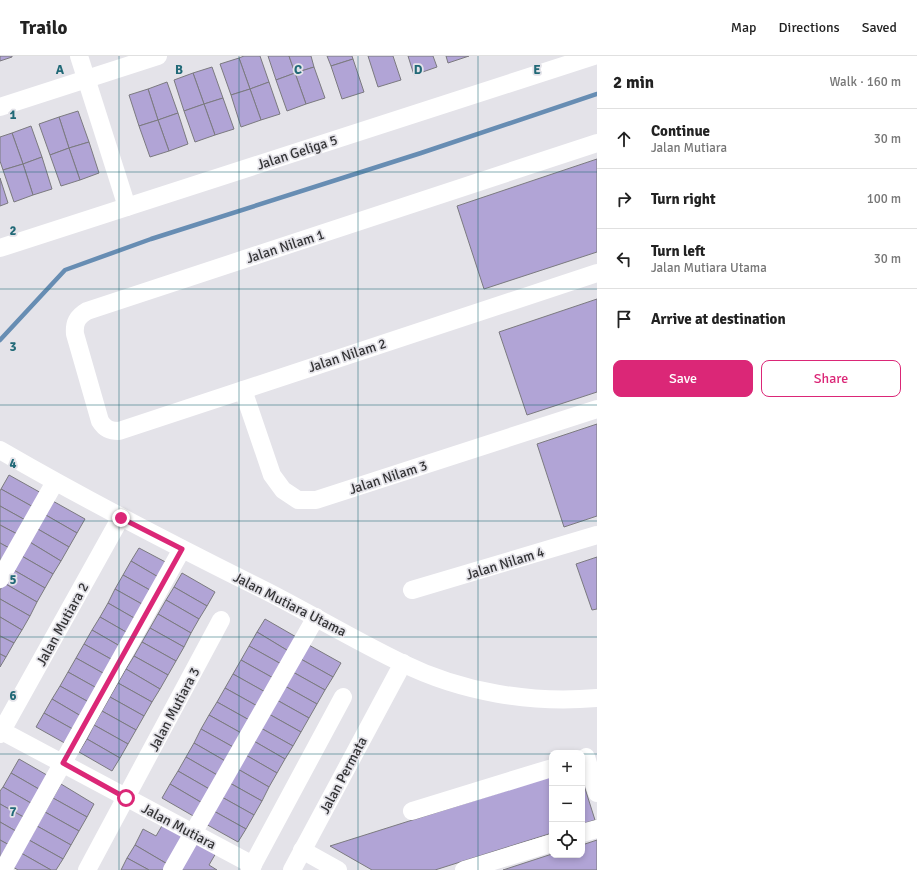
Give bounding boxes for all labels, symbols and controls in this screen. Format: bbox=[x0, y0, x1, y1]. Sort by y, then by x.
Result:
text: Trailo bbox=[20, 16, 67, 40]
text: Map bbox=[731, 19, 757, 36]
text: Directions bbox=[779, 19, 840, 36]
text: Saved bbox=[862, 19, 897, 36]
text: A bbox=[56, 62, 65, 78]
text: B bbox=[175, 62, 183, 78]
text: C bbox=[294, 62, 302, 78]
text: D bbox=[414, 62, 423, 78]
text: E bbox=[533, 62, 541, 78]
text: 2 min bbox=[613, 72, 654, 93]
text: Walk · 160 m bbox=[830, 74, 901, 90]
text: 1 bbox=[9, 107, 17, 123]
text: Continue bbox=[651, 122, 710, 140]
icon: ahead bbox=[613, 128, 635, 150]
street label: Jalan Geliga 5 bbox=[255, 131, 340, 174]
text: 30 m bbox=[874, 131, 901, 147]
text: Jalan Mutiara bbox=[651, 140, 727, 156]
icon: right bbox=[613, 188, 635, 210]
text: Turn right bbox=[651, 190, 716, 208]
text: 100 m bbox=[867, 191, 901, 207]
text: 2 bbox=[9, 223, 17, 239]
street label: Jalan Nilam 1 bbox=[244, 226, 326, 267]
text: Turn left bbox=[651, 242, 705, 260]
icon: left bbox=[613, 248, 635, 270]
text: 30 m bbox=[874, 251, 901, 267]
text: Jalan Mutiara Utama bbox=[651, 260, 767, 276]
icon: arrive bbox=[613, 308, 635, 330]
text: Arrive at destination bbox=[651, 310, 786, 328]
street label: Jalan Nilam 2 bbox=[306, 335, 388, 376]
text: 3 bbox=[9, 339, 17, 355]
button: Save bbox=[613, 360, 753, 397]
button: Share bbox=[761, 360, 901, 397]
text: 4 bbox=[9, 456, 17, 472]
street label: Jalan Nilam 3 bbox=[347, 457, 429, 498]
route end bbox=[112, 509, 130, 527]
street label: Jalan Nilam 4 bbox=[464, 543, 547, 583]
street label: Jalan Mutiara Utama bbox=[230, 569, 349, 640]
text: 5 bbox=[9, 572, 17, 588]
street label: Jalan Mutiara 2 bbox=[33, 580, 92, 669]
street label: Jalan Mutiara 3 bbox=[145, 664, 204, 754]
text: 6 bbox=[9, 688, 17, 704]
street label: Jalan Permata bbox=[316, 734, 371, 817]
map controls bbox=[549, 750, 585, 858]
button: + bbox=[549, 750, 585, 786]
button: − bbox=[549, 786, 585, 822]
route start bbox=[117, 789, 135, 807]
street label: Jalan Mutiara bbox=[139, 800, 219, 853]
text: 7 bbox=[9, 804, 17, 820]
button: locate bbox=[549, 822, 585, 858]

